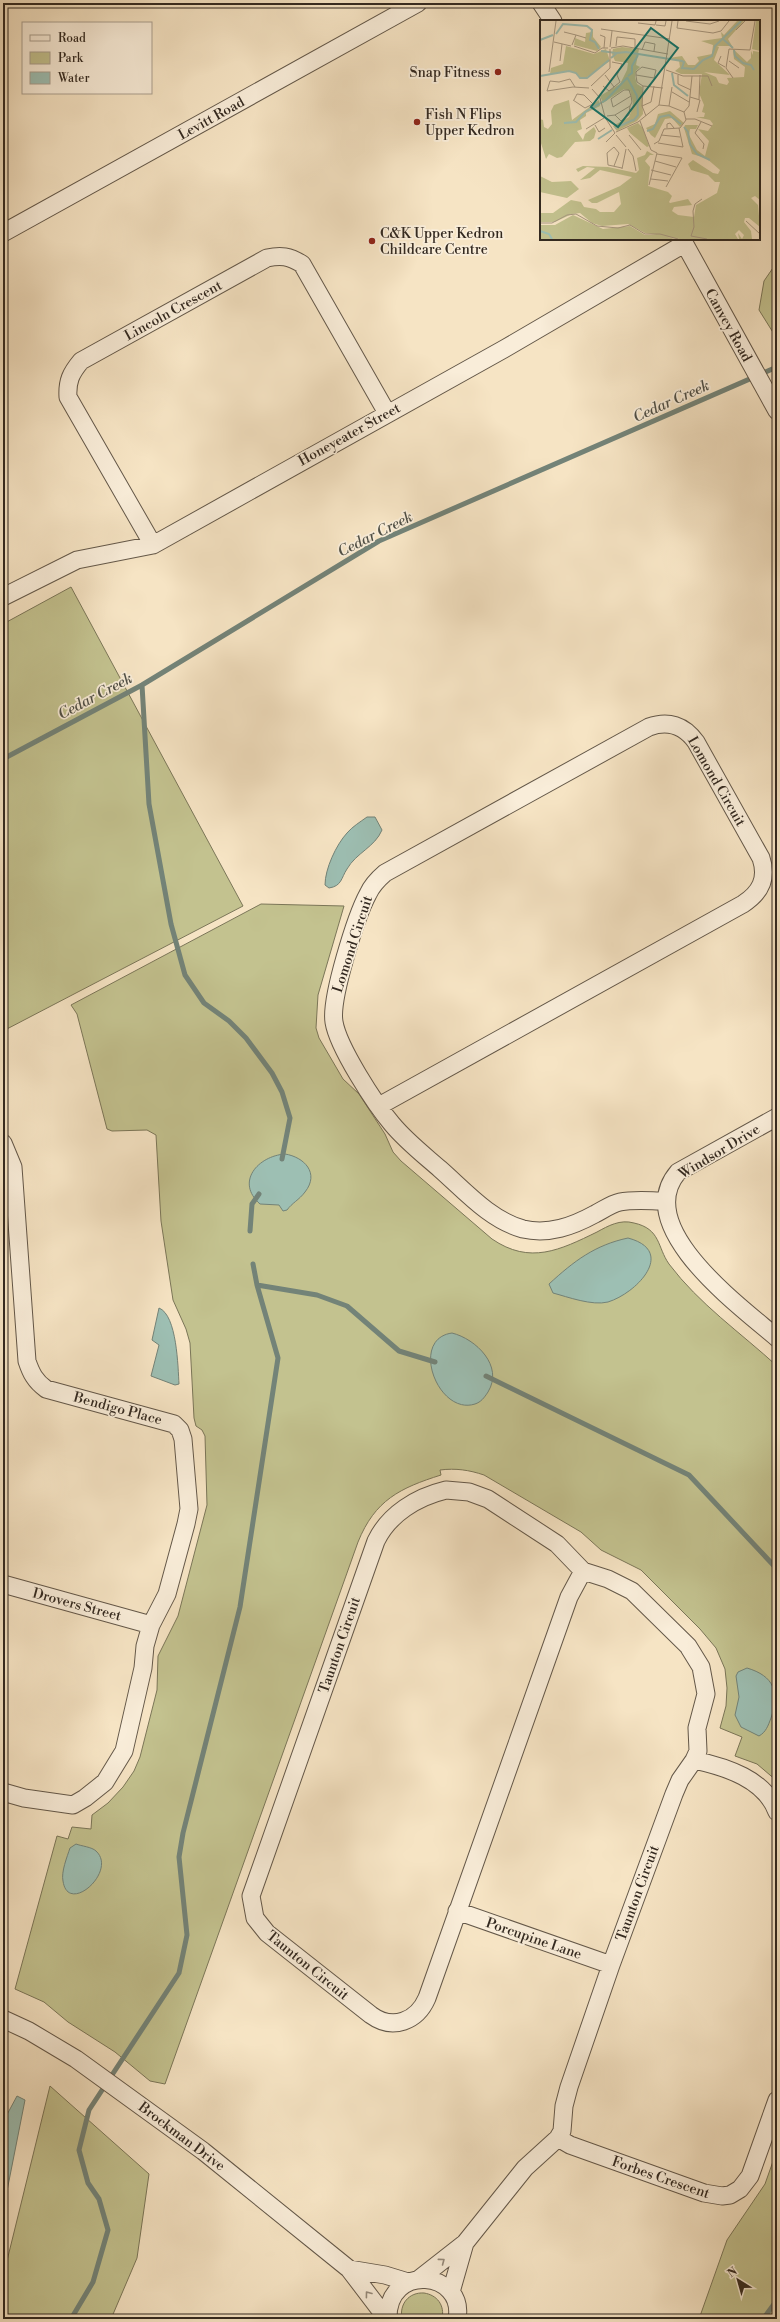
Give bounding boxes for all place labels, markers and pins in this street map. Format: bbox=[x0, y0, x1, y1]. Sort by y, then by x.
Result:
place label: Snap Fitness bbox=[409, 64, 490, 82]
marker: Snap Fitness bbox=[493, 67, 503, 77]
place label: Fish N Flips Upper Kedron bbox=[425, 106, 515, 140]
marker: Fish N Flips Upper Kedron bbox=[412, 117, 422, 127]
place label: C&K Upper Kedron Childcare Centre bbox=[380, 225, 504, 259]
marker: C&K Upper Kedron Childcare Centre bbox=[367, 236, 377, 246]

